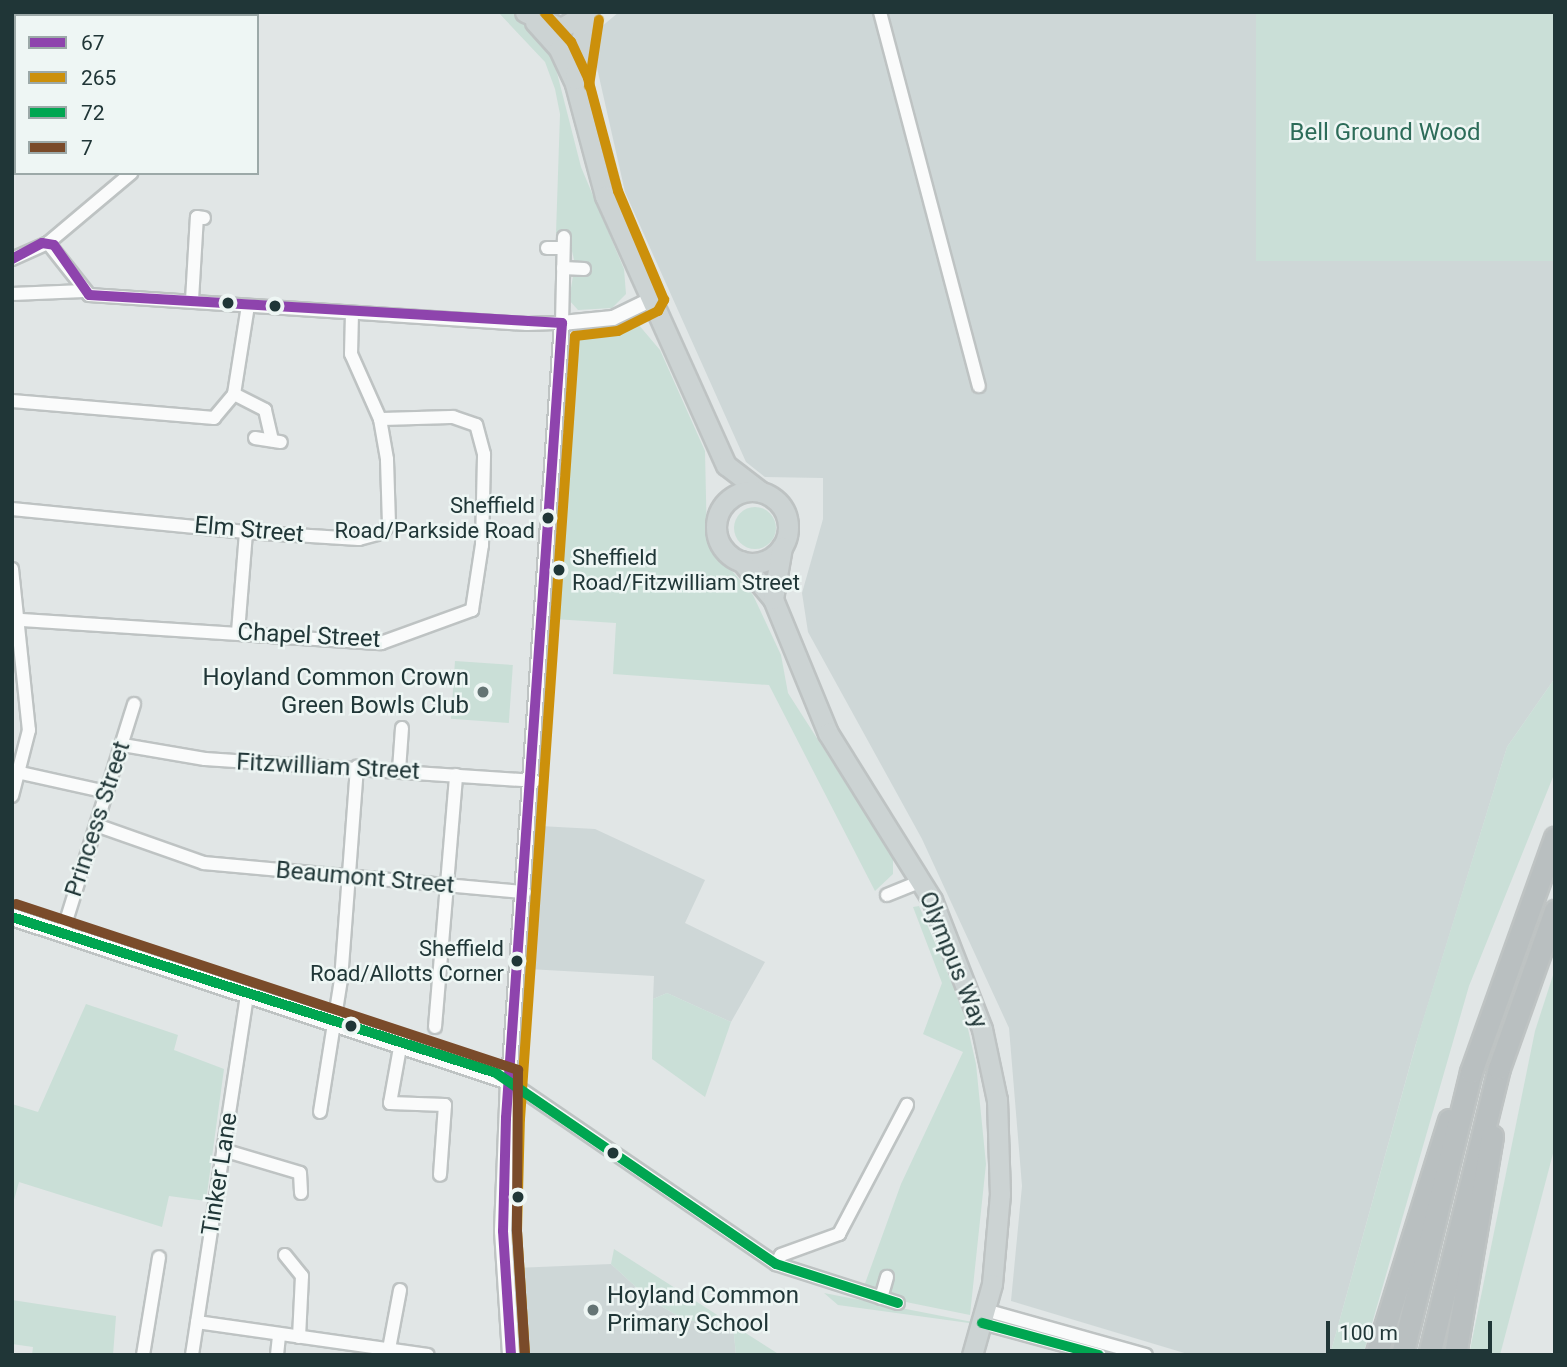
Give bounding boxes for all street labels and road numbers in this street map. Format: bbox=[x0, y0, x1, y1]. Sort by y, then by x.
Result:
street label: Elm Street bbox=[193, 511, 305, 549]
street label: Chapel Street bbox=[237, 618, 381, 654]
street label: Princess Street bbox=[59, 738, 137, 900]
street label: Fitzwilliam Street bbox=[236, 748, 420, 786]
street label: Beaumont Street bbox=[275, 856, 455, 900]
street label: Olympus Way bbox=[913, 887, 993, 1033]
street label: Tinker Lane bbox=[196, 1110, 244, 1238]

